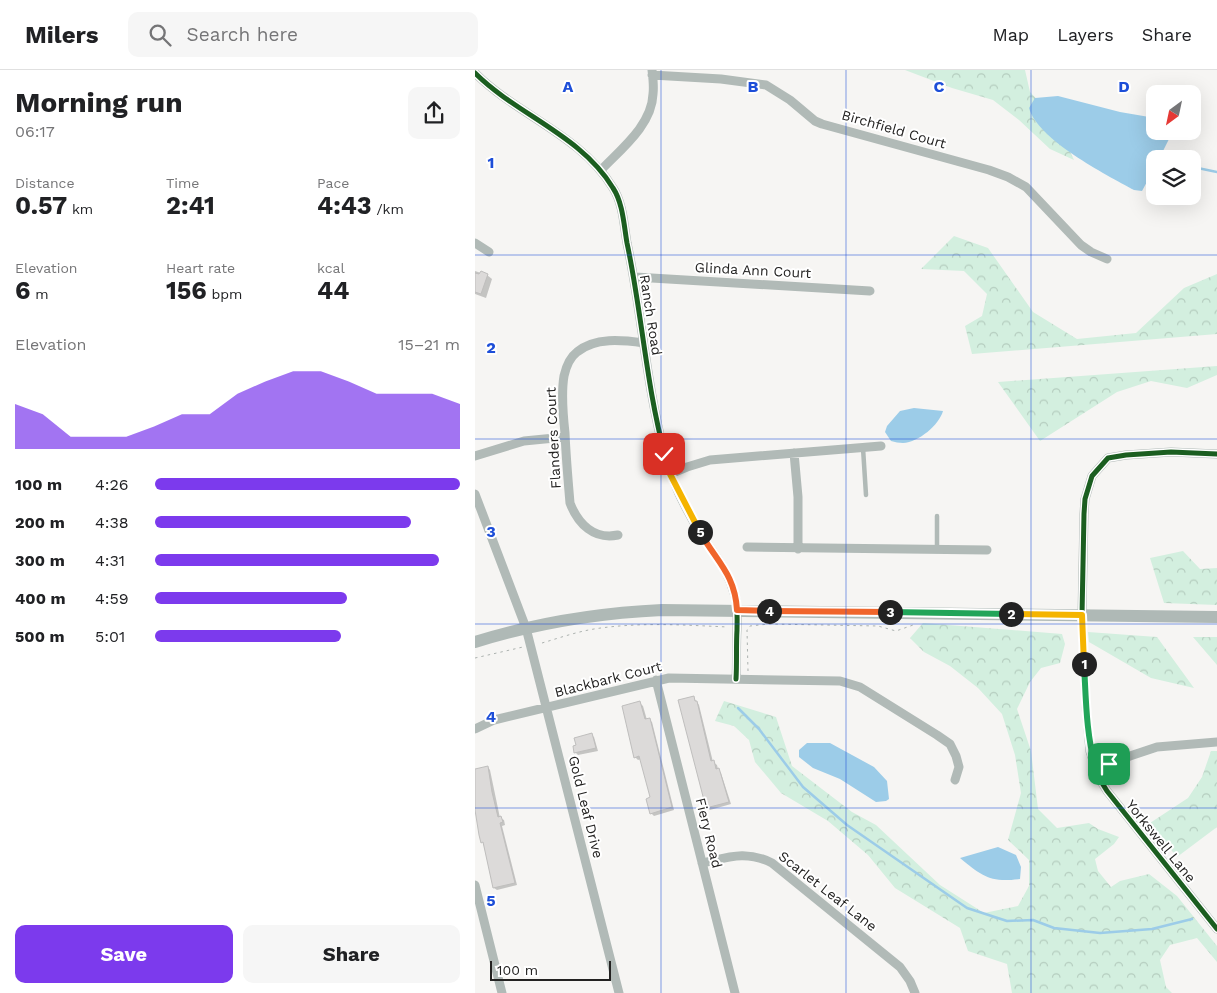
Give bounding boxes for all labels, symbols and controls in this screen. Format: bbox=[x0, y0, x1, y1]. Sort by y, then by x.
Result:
search box bbox=[128, 12, 478, 57]
text: Milers bbox=[25, 21, 98, 49]
icon: search bbox=[146, 21, 174, 49]
text: Search here bbox=[186, 23, 298, 46]
text: Map bbox=[992, 24, 1029, 45]
text: Layers bbox=[1057, 24, 1114, 45]
text: Share bbox=[1142, 24, 1192, 45]
text: A bbox=[563, 77, 574, 96]
text: B bbox=[748, 77, 759, 96]
text: C bbox=[934, 77, 945, 96]
text: D bbox=[1118, 77, 1130, 96]
north arrow bbox=[1146, 85, 1201, 140]
map controls bbox=[1146, 85, 1201, 205]
text: Morning run bbox=[15, 86, 183, 119]
button: share bbox=[408, 87, 460, 139]
street label: Birchfield Court bbox=[840, 106, 948, 152]
text: 06:17 bbox=[15, 122, 55, 141]
button: layers bbox=[1146, 150, 1201, 205]
text: 1 bbox=[488, 153, 494, 172]
text: Distance bbox=[15, 175, 75, 191]
text: Time bbox=[166, 175, 199, 191]
text: Pace bbox=[317, 175, 349, 191]
text: 0.57 bbox=[15, 191, 67, 220]
text: 2:41 bbox=[166, 191, 215, 220]
text: 4:43 bbox=[317, 191, 372, 220]
text: km bbox=[67, 201, 93, 217]
text: /km bbox=[372, 201, 404, 217]
street label: Glinda Ann Court bbox=[694, 259, 812, 281]
text: Elevation bbox=[15, 260, 78, 276]
text: Heart rate bbox=[166, 260, 235, 276]
text: kcal bbox=[317, 260, 345, 276]
street label: Ranch Road bbox=[637, 274, 665, 356]
text: 6 bbox=[15, 276, 30, 305]
text: 156 bbox=[166, 276, 207, 305]
text: 44 bbox=[317, 276, 349, 305]
text: m bbox=[30, 286, 49, 302]
text: bpm bbox=[207, 286, 242, 302]
text: Elevation bbox=[15, 335, 86, 354]
text: 15–21 m bbox=[398, 335, 460, 354]
text: 2 bbox=[486, 338, 496, 357]
street label: Flanders Court bbox=[542, 387, 564, 489]
pin bbox=[643, 433, 685, 475]
icon: check bbox=[650, 440, 678, 468]
text: 100 m bbox=[15, 475, 62, 494]
text: 4:26 bbox=[95, 475, 129, 494]
text: 200 m bbox=[15, 513, 65, 532]
text: 4:38 bbox=[95, 513, 129, 532]
pin: 5 bbox=[687, 520, 713, 544]
text: 3 bbox=[486, 522, 496, 541]
text: 5 bbox=[696, 524, 705, 540]
text: 300 m bbox=[15, 551, 65, 570]
text: 4:31 bbox=[95, 551, 125, 570]
text: 400 m bbox=[15, 589, 66, 608]
text: 4:59 bbox=[95, 589, 129, 608]
pin: 4 bbox=[757, 598, 781, 624]
pin: 3 bbox=[877, 600, 903, 624]
pin: 2 bbox=[999, 602, 1023, 626]
text: 4 bbox=[765, 603, 774, 619]
text: 3 bbox=[886, 604, 895, 620]
text: 2 bbox=[1007, 606, 1016, 622]
text: 500 m bbox=[15, 627, 65, 646]
text: 5:01 bbox=[95, 627, 125, 646]
pin: 1 bbox=[1071, 652, 1097, 676]
text: 1 bbox=[1081, 656, 1088, 672]
street label: Blackbark Court bbox=[553, 658, 663, 700]
text: 4 bbox=[486, 707, 496, 726]
pin bbox=[1088, 743, 1130, 785]
icon: arrive bbox=[1095, 750, 1123, 778]
street label: Gold Leaf Drive bbox=[566, 754, 606, 860]
street label: Fiery Road bbox=[693, 796, 725, 870]
street label: Yorkswell Lane bbox=[1123, 797, 1199, 885]
street label: Scarlet Leaf Lane bbox=[776, 848, 880, 934]
text: 5 bbox=[486, 891, 496, 910]
button: Save bbox=[15, 925, 233, 983]
button: Share bbox=[243, 925, 460, 983]
scale bar bbox=[490, 958, 611, 981]
text: 100 m bbox=[497, 962, 538, 978]

